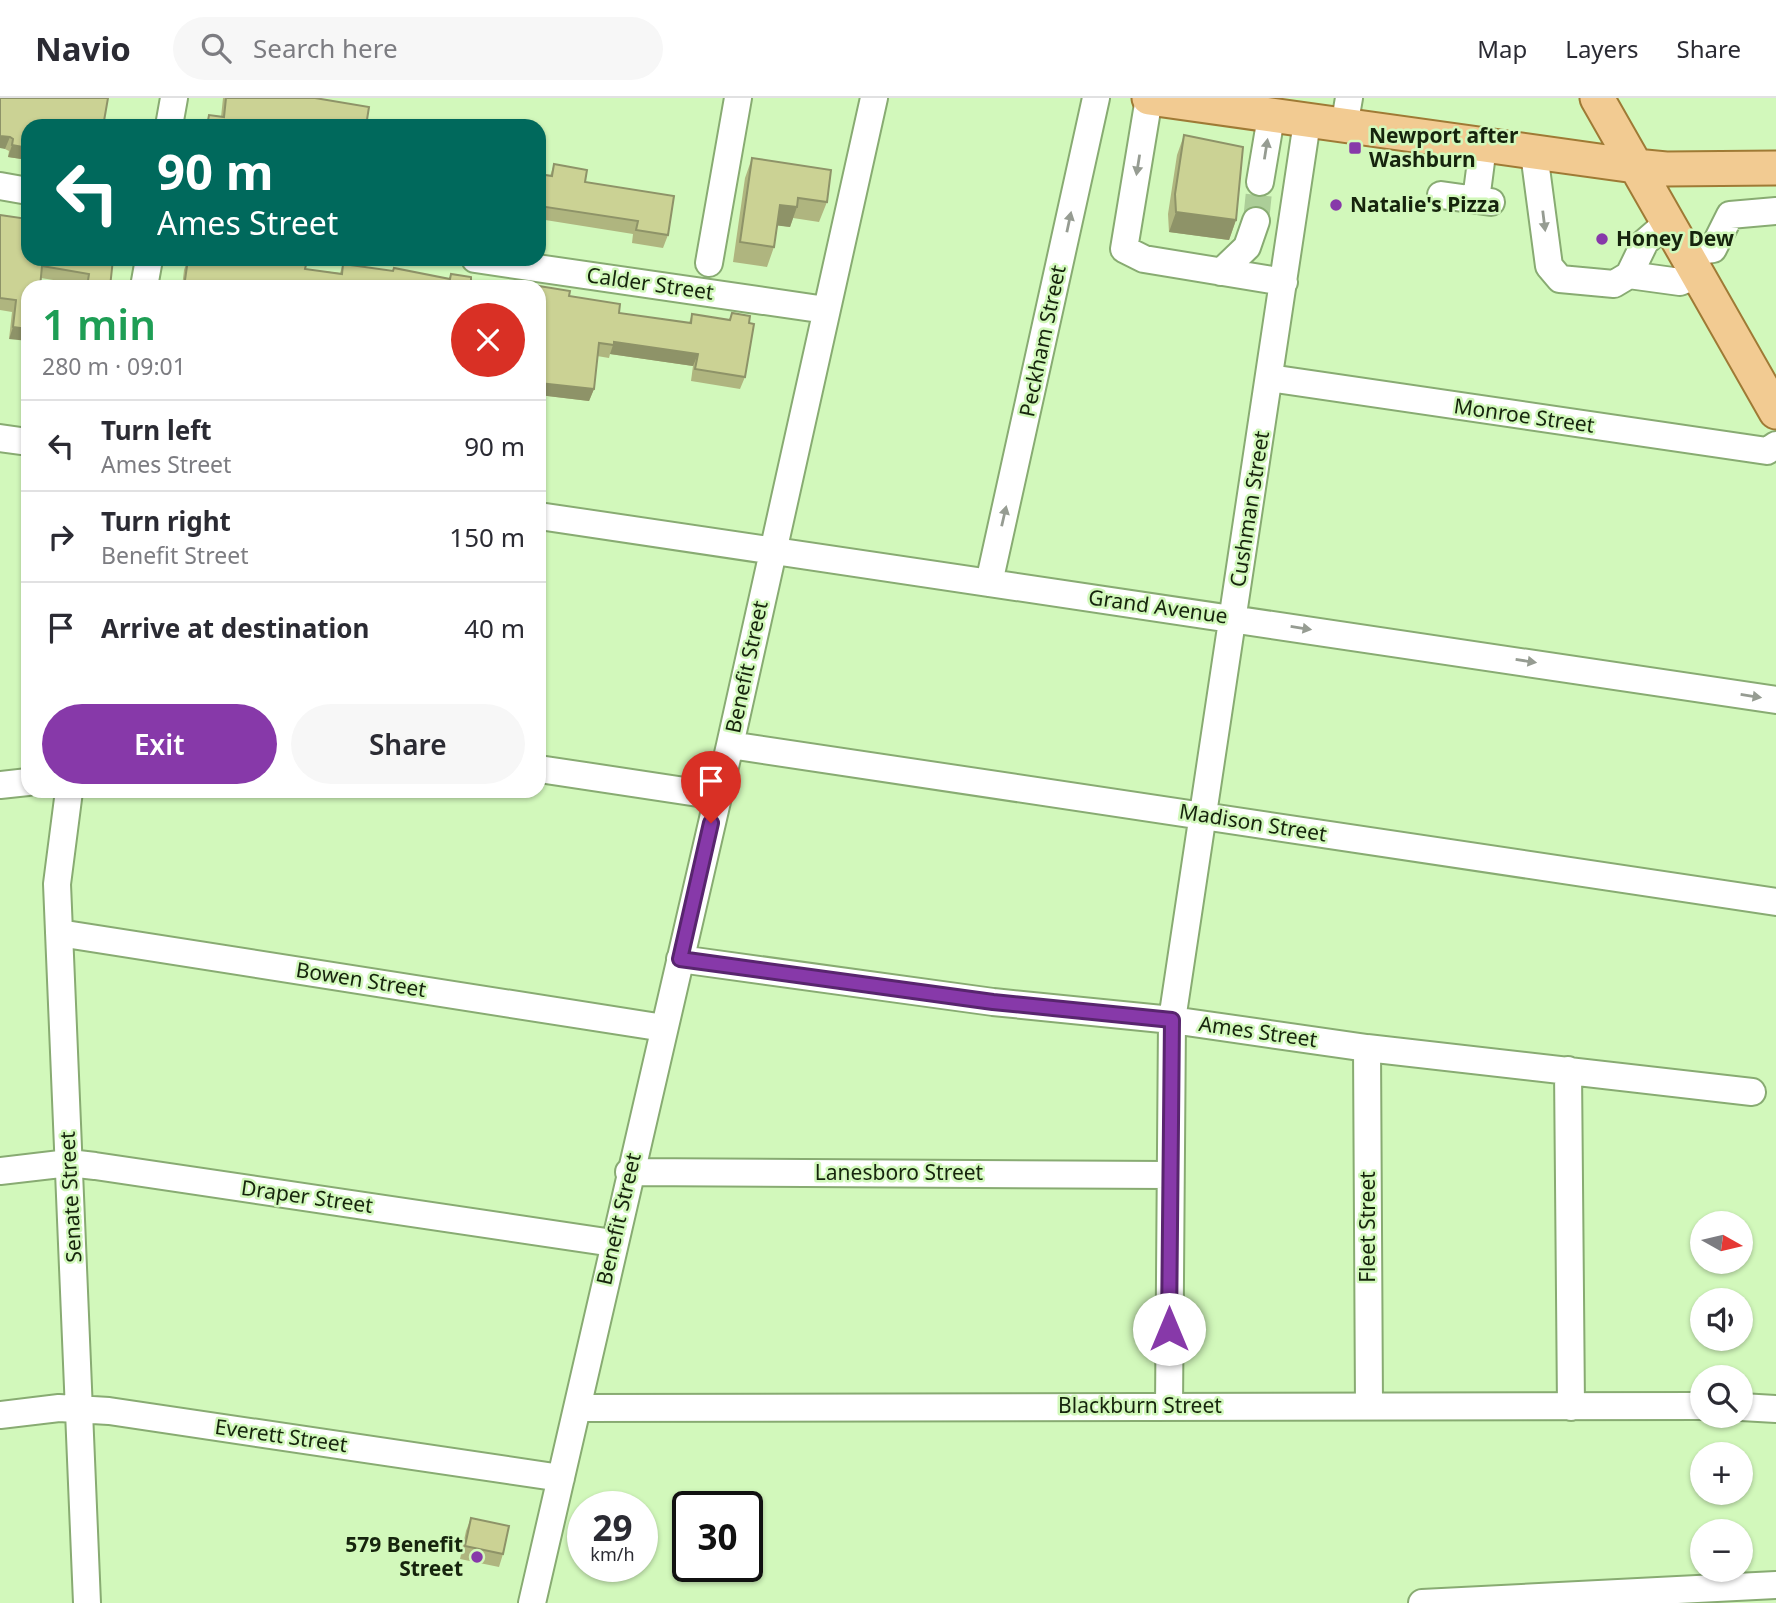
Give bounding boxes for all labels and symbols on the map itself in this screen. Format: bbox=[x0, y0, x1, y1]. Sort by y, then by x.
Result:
place label: Newport after Washburn bbox=[1369, 121, 1519, 173]
one-way arrow bbox=[1261, 138, 1272, 160]
marker: Newport after Washburn bbox=[1347, 140, 1363, 156]
one-way arrow bbox=[1132, 154, 1143, 176]
place label: Natalie's Pizza bbox=[1350, 190, 1500, 218]
marker: Natalie's Pizza bbox=[1328, 197, 1344, 213]
one-way arrow bbox=[1538, 210, 1549, 232]
one-way arrow bbox=[1063, 211, 1074, 233]
place label: Honey Dew bbox=[1616, 224, 1734, 252]
marker: Honey Dew bbox=[1594, 231, 1610, 247]
street label: Calder Street bbox=[585, 260, 716, 306]
street label: Peckham Street bbox=[1012, 262, 1072, 419]
street label: Monroe Street bbox=[1452, 391, 1597, 439]
street label: Cushman Street bbox=[1223, 428, 1275, 589]
one-way arrow bbox=[998, 505, 1009, 527]
street label: Grand Avenue bbox=[1087, 582, 1230, 630]
street label: Benefit Street bbox=[718, 598, 774, 736]
one-way arrow bbox=[1290, 622, 1312, 633]
one-way arrow bbox=[1515, 656, 1537, 667]
one-way arrow bbox=[1740, 691, 1762, 702]
pin bbox=[681, 751, 741, 823]
street label: Madison Street bbox=[1177, 797, 1329, 848]
street label: Bowen Street bbox=[294, 955, 429, 1003]
street label: Ames Street bbox=[1197, 1009, 1319, 1053]
street label: Senate Street bbox=[53, 1130, 87, 1264]
street label: Benefit Street bbox=[589, 1150, 647, 1288]
street label: Lanesboro Street bbox=[815, 1158, 984, 1186]
street label: Fleet Street bbox=[1353, 1171, 1381, 1283]
street label: Draper Street bbox=[239, 1173, 375, 1219]
north arrow bbox=[1690, 1211, 1754, 1274]
position arrow bbox=[1132, 1292, 1206, 1366]
street label: Blackburn Street bbox=[1058, 1391, 1222, 1419]
street label: Everett Street bbox=[213, 1412, 350, 1458]
speed limit sign: 30 bbox=[672, 1491, 763, 1582]
place label: 579 Benefit Street bbox=[345, 1530, 463, 1582]
marker: 579 Benefit Street bbox=[469, 1549, 485, 1565]

